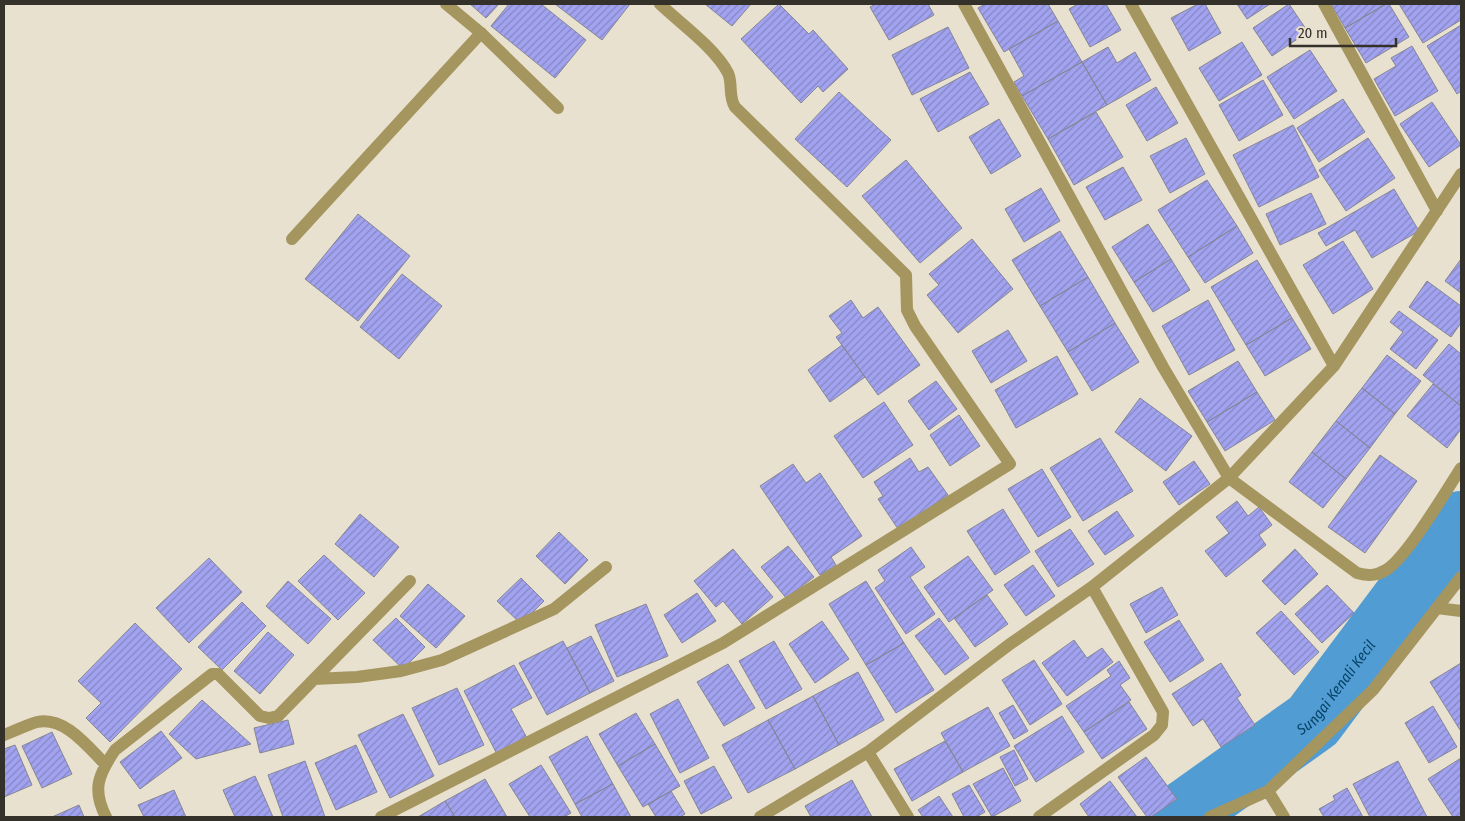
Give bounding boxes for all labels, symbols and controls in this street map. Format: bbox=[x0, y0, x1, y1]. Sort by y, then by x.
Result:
scale bar bbox=[1290, 15, 1396, 47]
text: 20 m bbox=[1298, 24, 1328, 42]
water label: Sungai Kenali Kecil bbox=[1292, 637, 1379, 739]

